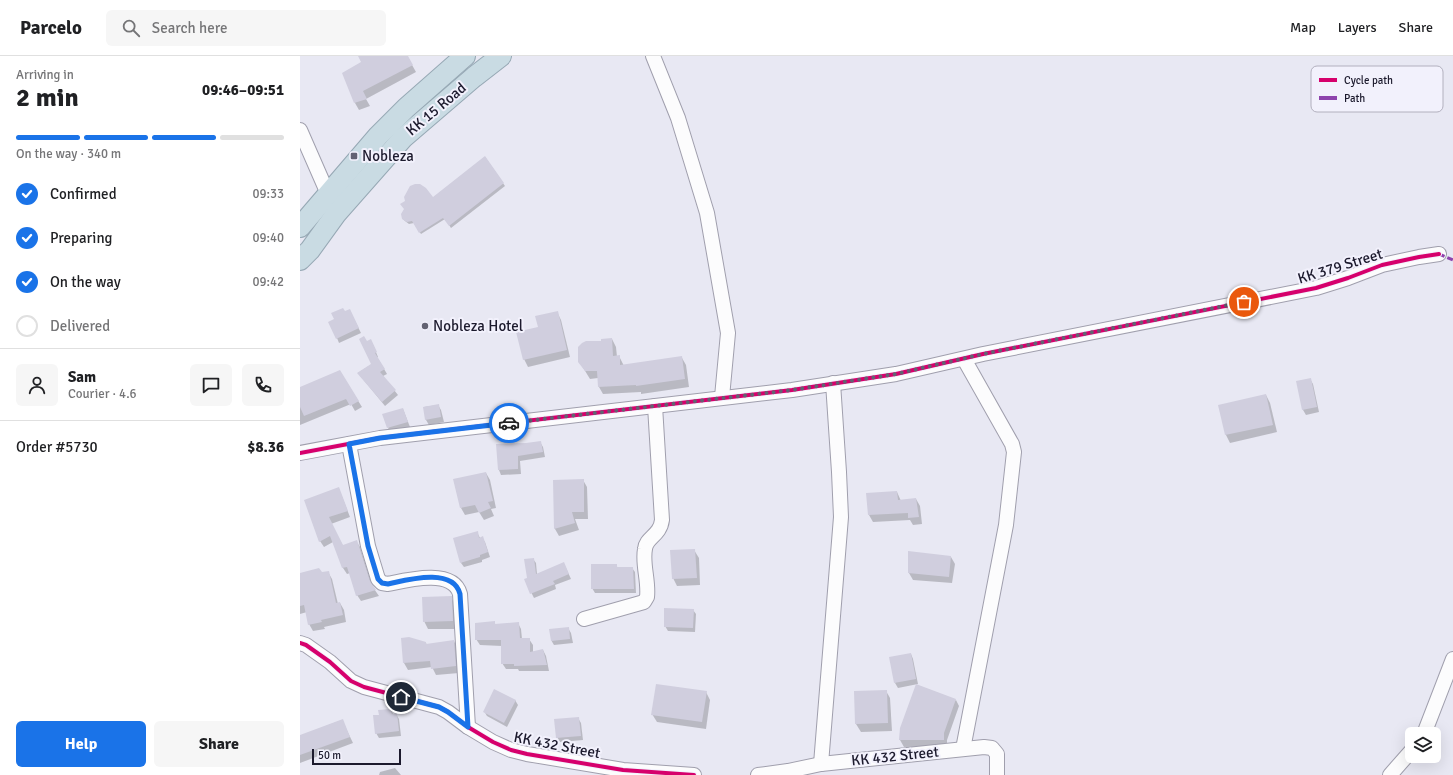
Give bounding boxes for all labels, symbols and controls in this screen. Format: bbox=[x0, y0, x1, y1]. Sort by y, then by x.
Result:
search box bbox=[106, 10, 386, 46]
text: Parcelo bbox=[20, 16, 82, 40]
icon: search bbox=[120, 17, 142, 39]
text: Search here bbox=[152, 19, 227, 37]
text: Map bbox=[1290, 19, 1316, 36]
text: Layers bbox=[1338, 19, 1377, 36]
text: Share bbox=[1399, 19, 1433, 36]
legend bbox=[1311, 66, 1443, 112]
text: Arriving in bbox=[16, 67, 74, 83]
text: Cycle path bbox=[1344, 74, 1393, 87]
street label: KK 15 Road bbox=[402, 79, 470, 139]
text: 09:46–09:51 bbox=[202, 81, 284, 99]
text: 2 min bbox=[16, 82, 79, 114]
text: Path bbox=[1344, 92, 1365, 105]
text: On the way · 340 m bbox=[16, 146, 121, 162]
place label: Nobleza bbox=[362, 147, 414, 165]
marker: Nobleza bbox=[349, 151, 359, 161]
icon: check bbox=[16, 183, 38, 205]
text: Confirmed bbox=[50, 185, 117, 203]
text: 09:33 bbox=[252, 186, 284, 202]
icon: check bbox=[16, 227, 38, 249]
text: Preparing bbox=[50, 229, 113, 247]
text: 09:40 bbox=[252, 230, 284, 246]
street label: KK 379 Street bbox=[1295, 245, 1385, 287]
icon: check bbox=[16, 271, 38, 293]
text: On the way bbox=[50, 273, 121, 291]
text: 09:42 bbox=[252, 274, 284, 290]
pin bbox=[1227, 285, 1261, 319]
icon: bag bbox=[1233, 291, 1255, 313]
text: Delivered bbox=[50, 317, 110, 335]
place label: Nobleza Hotel bbox=[433, 317, 523, 335]
marker: Nobleza Hotel bbox=[420, 321, 430, 331]
button: person bbox=[16, 364, 58, 406]
button: chat bbox=[190, 364, 232, 406]
button: phone bbox=[242, 364, 284, 406]
text: Sam bbox=[68, 368, 96, 386]
text: Courier · 4.6 bbox=[68, 386, 137, 402]
courier bbox=[489, 403, 529, 443]
icon: car bbox=[498, 412, 520, 434]
text: Order #5730 bbox=[16, 438, 98, 456]
text: $8.36 bbox=[247, 438, 284, 456]
pin bbox=[384, 680, 418, 714]
icon: home bbox=[390, 686, 412, 708]
button: Help bbox=[16, 721, 146, 767]
button: Share bbox=[154, 721, 284, 767]
map controls bbox=[1405, 727, 1441, 763]
button: layers bbox=[1405, 727, 1441, 763]
street label: KK 432 Street bbox=[512, 728, 602, 762]
street label: KK 432 Street bbox=[850, 742, 940, 770]
scale bar bbox=[312, 747, 401, 766]
text: 50 m bbox=[318, 749, 341, 762]

